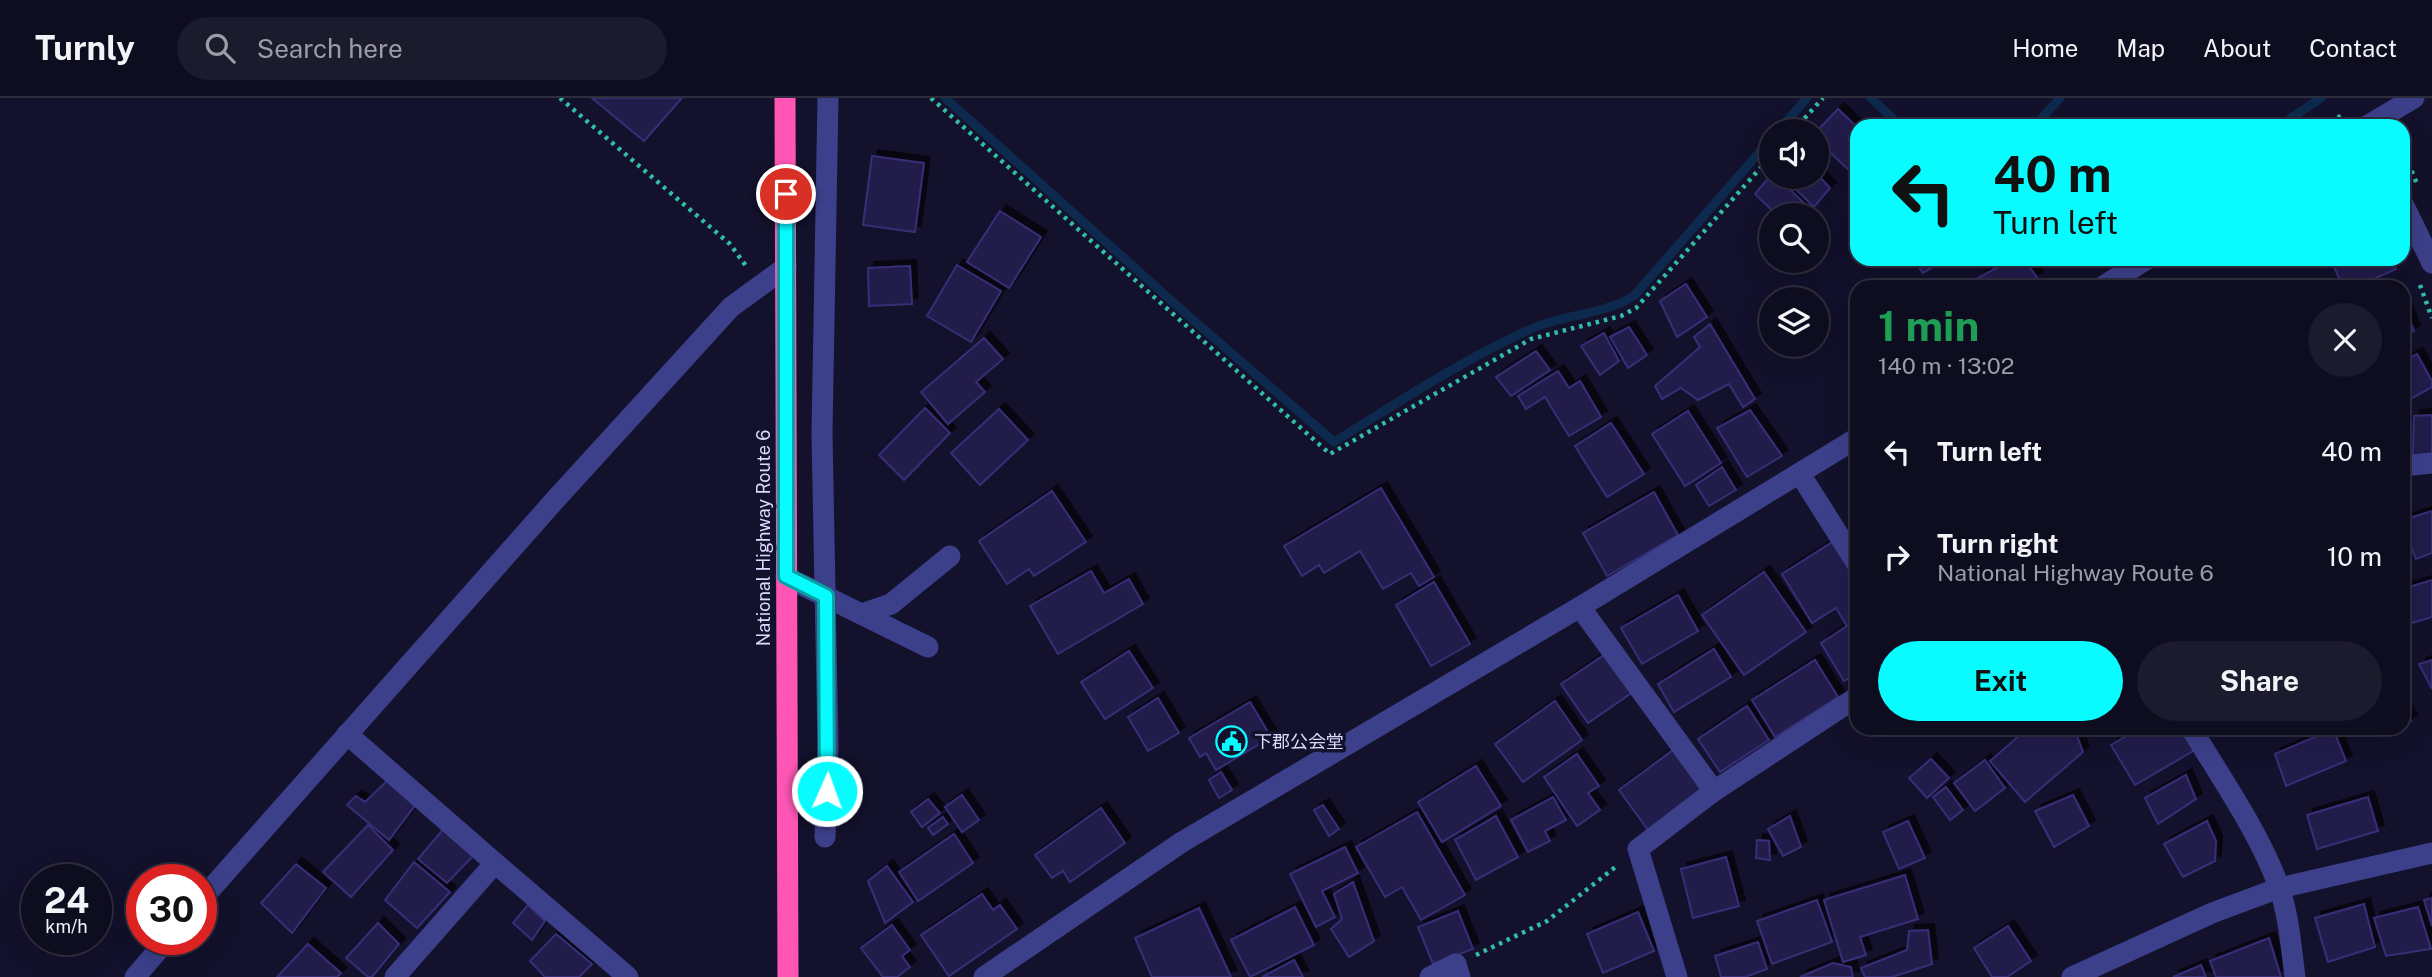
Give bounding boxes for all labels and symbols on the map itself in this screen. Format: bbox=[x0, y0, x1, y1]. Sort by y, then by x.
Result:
pin bbox=[756, 164, 816, 224]
street label: National Highway Route 6 bbox=[753, 430, 774, 646]
public building icon: 下郡公会堂 bbox=[1214, 724, 1248, 758]
place label: 下郡公会堂 bbox=[1254, 731, 1344, 752]
position arrow bbox=[790, 754, 864, 828]
speed limit sign: 30 bbox=[126, 864, 217, 955]

